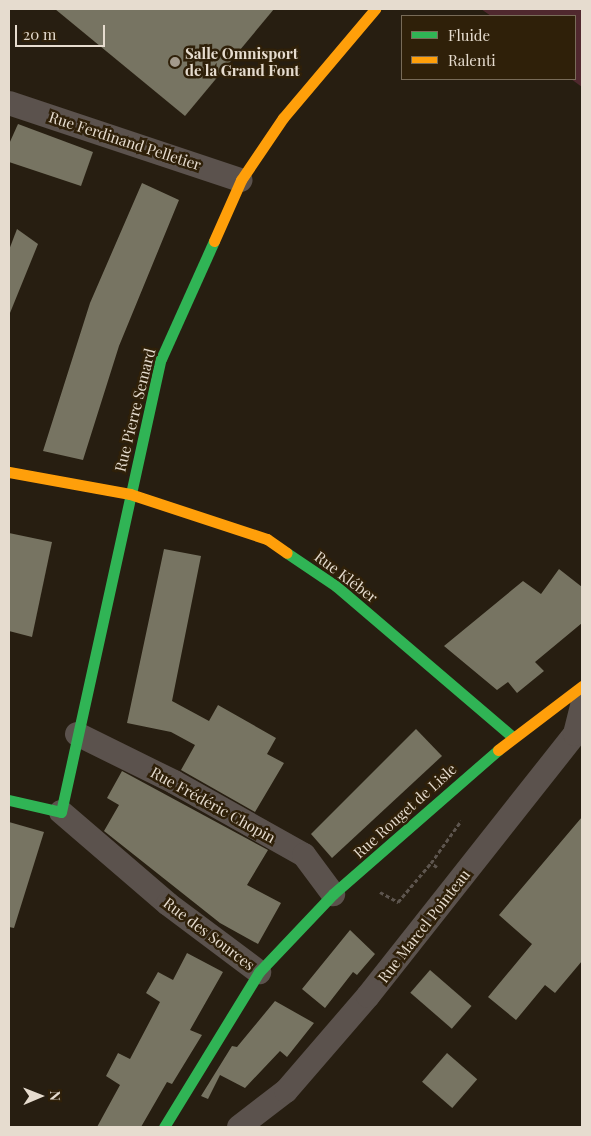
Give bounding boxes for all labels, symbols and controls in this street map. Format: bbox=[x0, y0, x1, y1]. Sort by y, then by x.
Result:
scale bar bbox=[18, 15, 108, 47]
legend bbox=[401, 15, 576, 80]
text: 20 m bbox=[23, 24, 56, 44]
text: Fluide bbox=[448, 25, 490, 45]
place label: Salle Omnisport de la Grand Font bbox=[185, 44, 300, 79]
text: Ralenti bbox=[448, 50, 496, 70]
marker: Salle Omnisport de la Grand Font bbox=[169, 56, 181, 68]
street label: Rue Ferdinand Pelletier bbox=[47, 108, 203, 174]
street label: Rue Pierre Semard bbox=[111, 346, 159, 474]
street label: Rue Kléber bbox=[311, 548, 381, 606]
street label: Rue Rouget de Lisle bbox=[350, 760, 460, 862]
street label: Rue Frédéric Chopin bbox=[147, 763, 279, 847]
street label: Rue Marcel Pointeau bbox=[374, 866, 474, 986]
street label: Rue des Sources bbox=[160, 894, 258, 974]
north arrow bbox=[15, 1071, 65, 1121]
text: N bbox=[46, 1091, 65, 1101]

